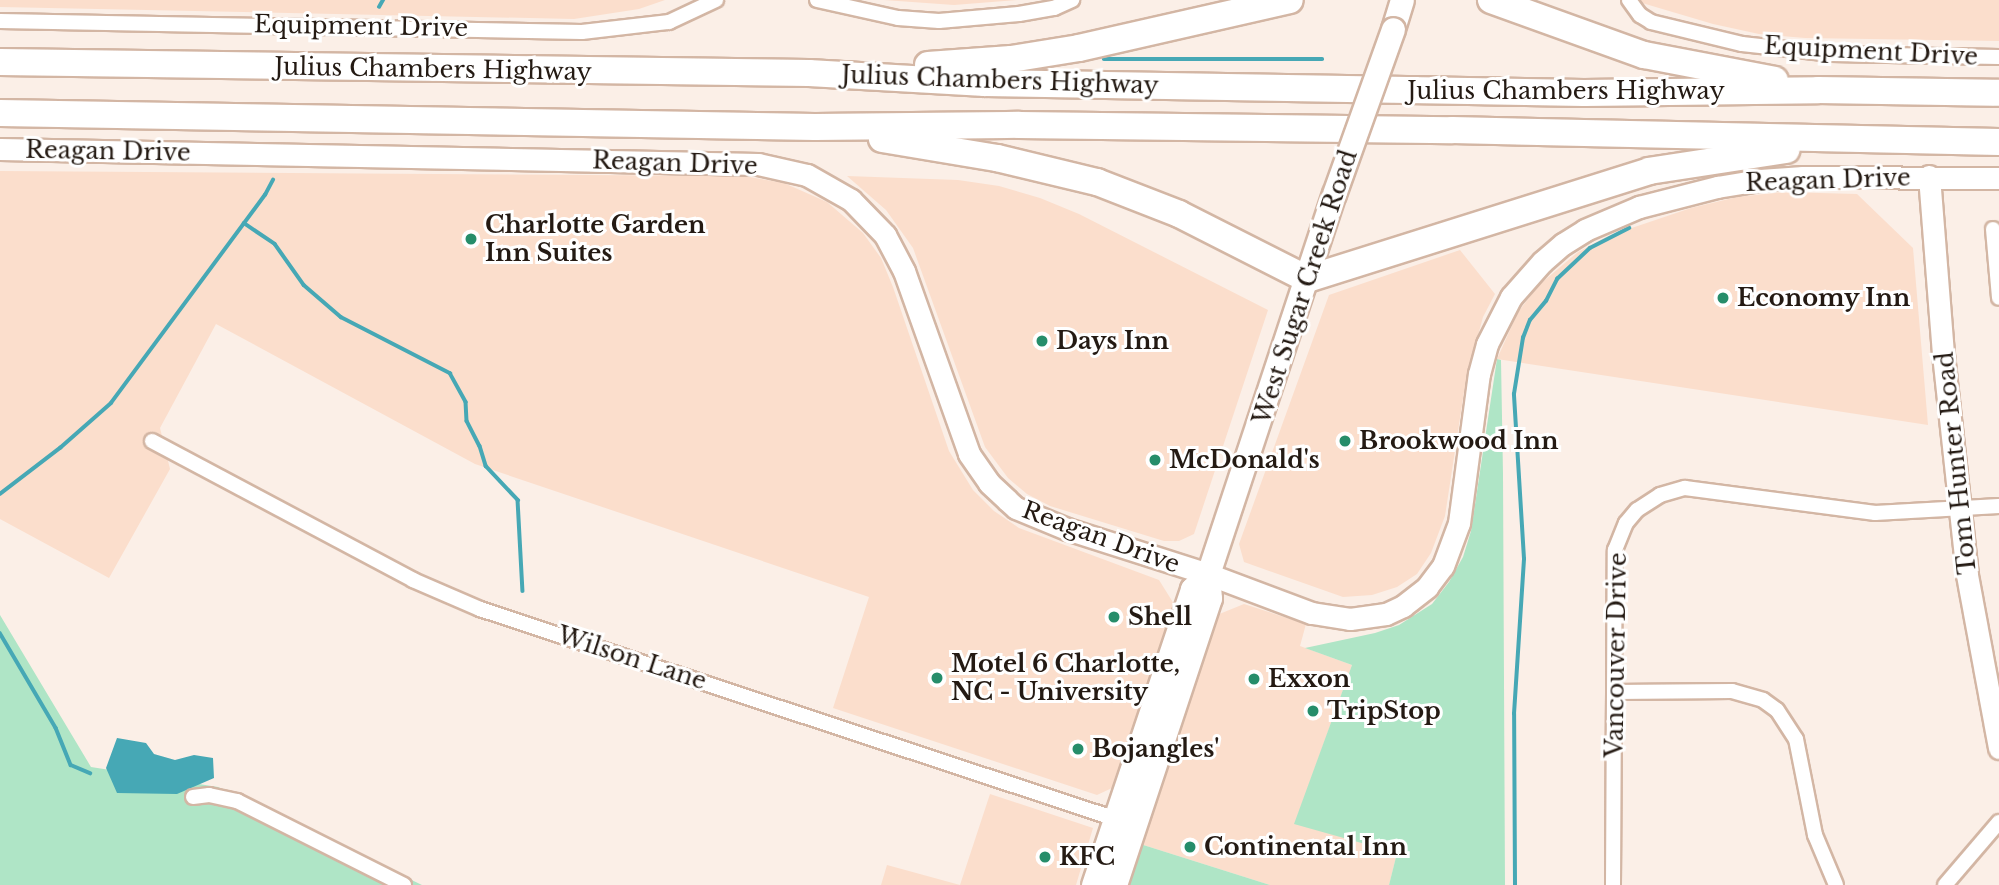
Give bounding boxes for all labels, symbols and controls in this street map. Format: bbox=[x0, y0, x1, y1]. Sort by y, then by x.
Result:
street label: Equipment Drive bbox=[254, 10, 468, 42]
street label: Equipment Drive bbox=[1763, 31, 1979, 71]
street label: Julius Chambers Highway bbox=[274, 52, 592, 86]
street label: Julius Chambers Highway bbox=[841, 60, 1159, 100]
street label: Julius Chambers Highway bbox=[1407, 77, 1725, 105]
street label: Reagan Drive bbox=[25, 135, 191, 167]
street label: Reagan Drive bbox=[592, 146, 758, 180]
street label: West Sugar Creek Road bbox=[1247, 146, 1363, 428]
street label: Reagan Drive bbox=[1745, 163, 1911, 197]
place label: Charlotte Garden Inn Suites bbox=[485, 211, 706, 267]
marker: Charlotte Garden Inn Suites bbox=[463, 231, 479, 247]
place label: Economy Inn bbox=[1737, 284, 1911, 312]
marker: Economy Inn bbox=[1715, 290, 1731, 306]
place label: Days Inn bbox=[1056, 327, 1169, 355]
marker: Days Inn bbox=[1034, 333, 1050, 349]
street label: Tom Hunter Road bbox=[1930, 350, 1982, 576]
place label: Brookwood Inn bbox=[1359, 427, 1558, 455]
marker: Brookwood Inn bbox=[1337, 433, 1353, 449]
place label: McDonald's bbox=[1169, 446, 1320, 474]
marker: McDonald's bbox=[1147, 452, 1163, 468]
street label: Reagan Drive bbox=[1018, 495, 1184, 579]
street label: Vancouver Drive bbox=[1600, 552, 1632, 758]
place label: Shell bbox=[1128, 603, 1192, 631]
marker: Shell bbox=[1106, 609, 1122, 625]
street label: Wilson Lane bbox=[554, 620, 710, 696]
place label: Motel 6 Charlotte, NC - University bbox=[951, 650, 1180, 706]
place label: Exxon bbox=[1268, 665, 1350, 693]
marker: Motel 6 Charlotte, NC - University bbox=[929, 670, 945, 686]
marker: Exxon bbox=[1246, 671, 1262, 687]
place label: TripStop bbox=[1327, 697, 1441, 725]
marker: TripStop bbox=[1305, 703, 1321, 719]
place label: Bojangles' bbox=[1092, 735, 1219, 763]
marker: Bojangles' bbox=[1070, 741, 1086, 757]
place label: Continental Inn bbox=[1204, 833, 1407, 861]
marker: Continental Inn bbox=[1182, 839, 1198, 855]
place label: KFC bbox=[1059, 843, 1115, 871]
marker: KFC bbox=[1037, 849, 1053, 865]

